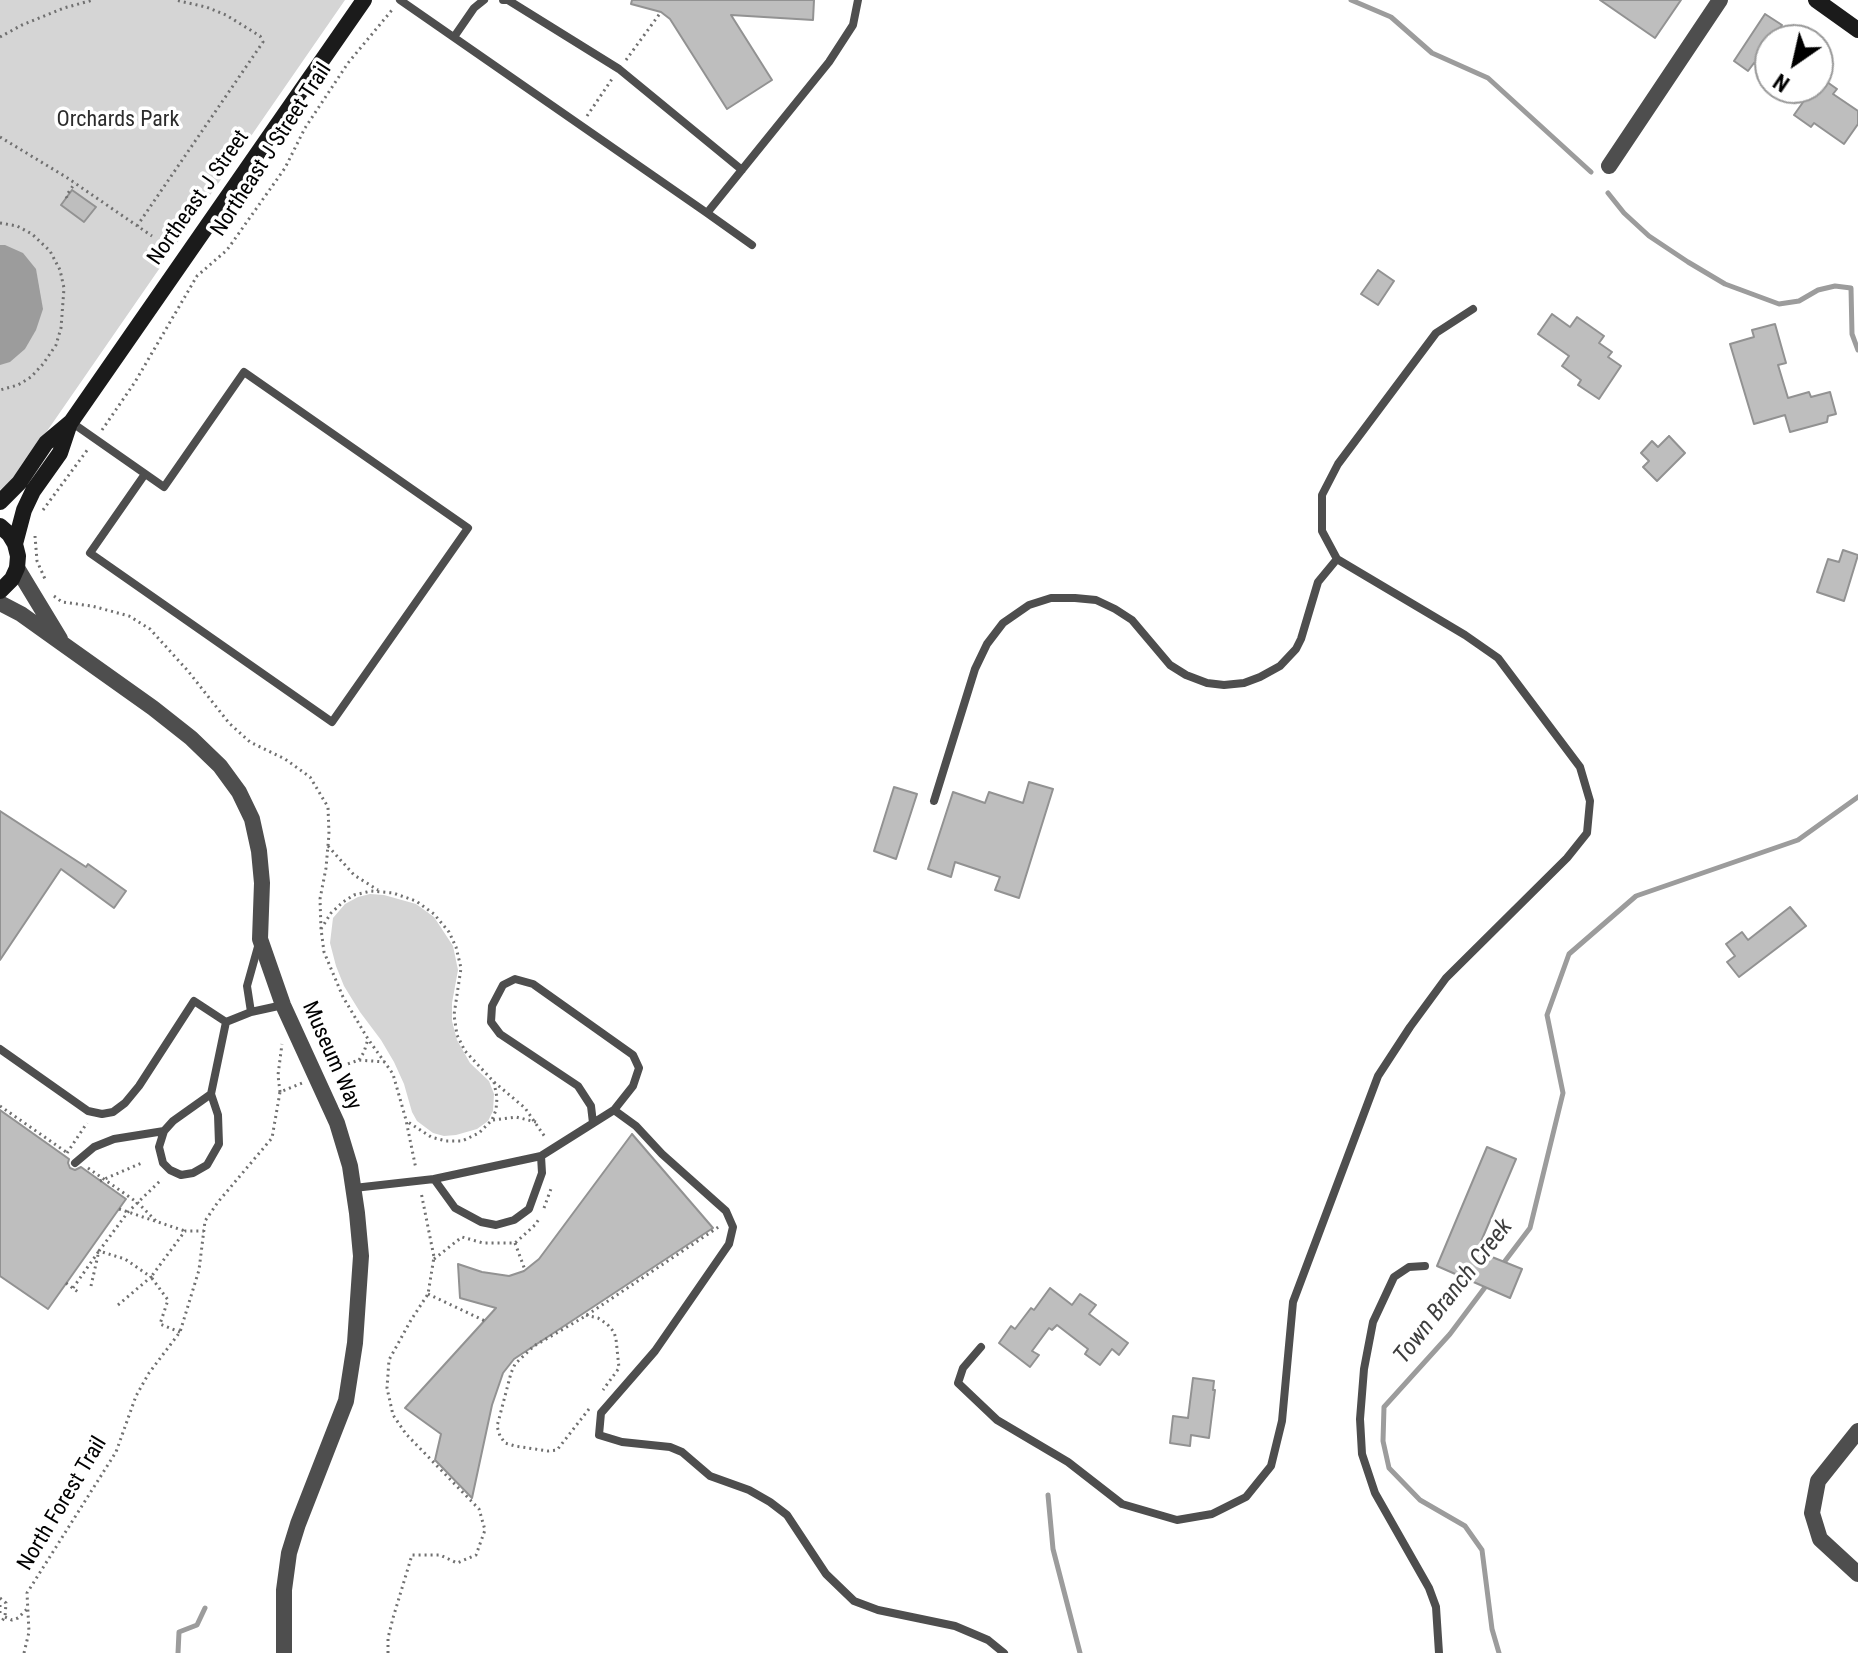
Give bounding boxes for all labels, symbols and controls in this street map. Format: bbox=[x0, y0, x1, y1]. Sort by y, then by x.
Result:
north arrow bbox=[1754, 24, 1834, 104]
street label: Northeast J Street Trail bbox=[206, 58, 338, 242]
text: N bbox=[1769, 69, 1794, 97]
park label: Orchards Park bbox=[57, 107, 179, 133]
street label: Northeast J Street bbox=[143, 125, 255, 271]
street label: Museum Way bbox=[295, 998, 367, 1114]
water label: Town Branch Creek bbox=[1388, 1214, 1520, 1370]
street label: North Forest Trail bbox=[13, 1432, 113, 1576]

